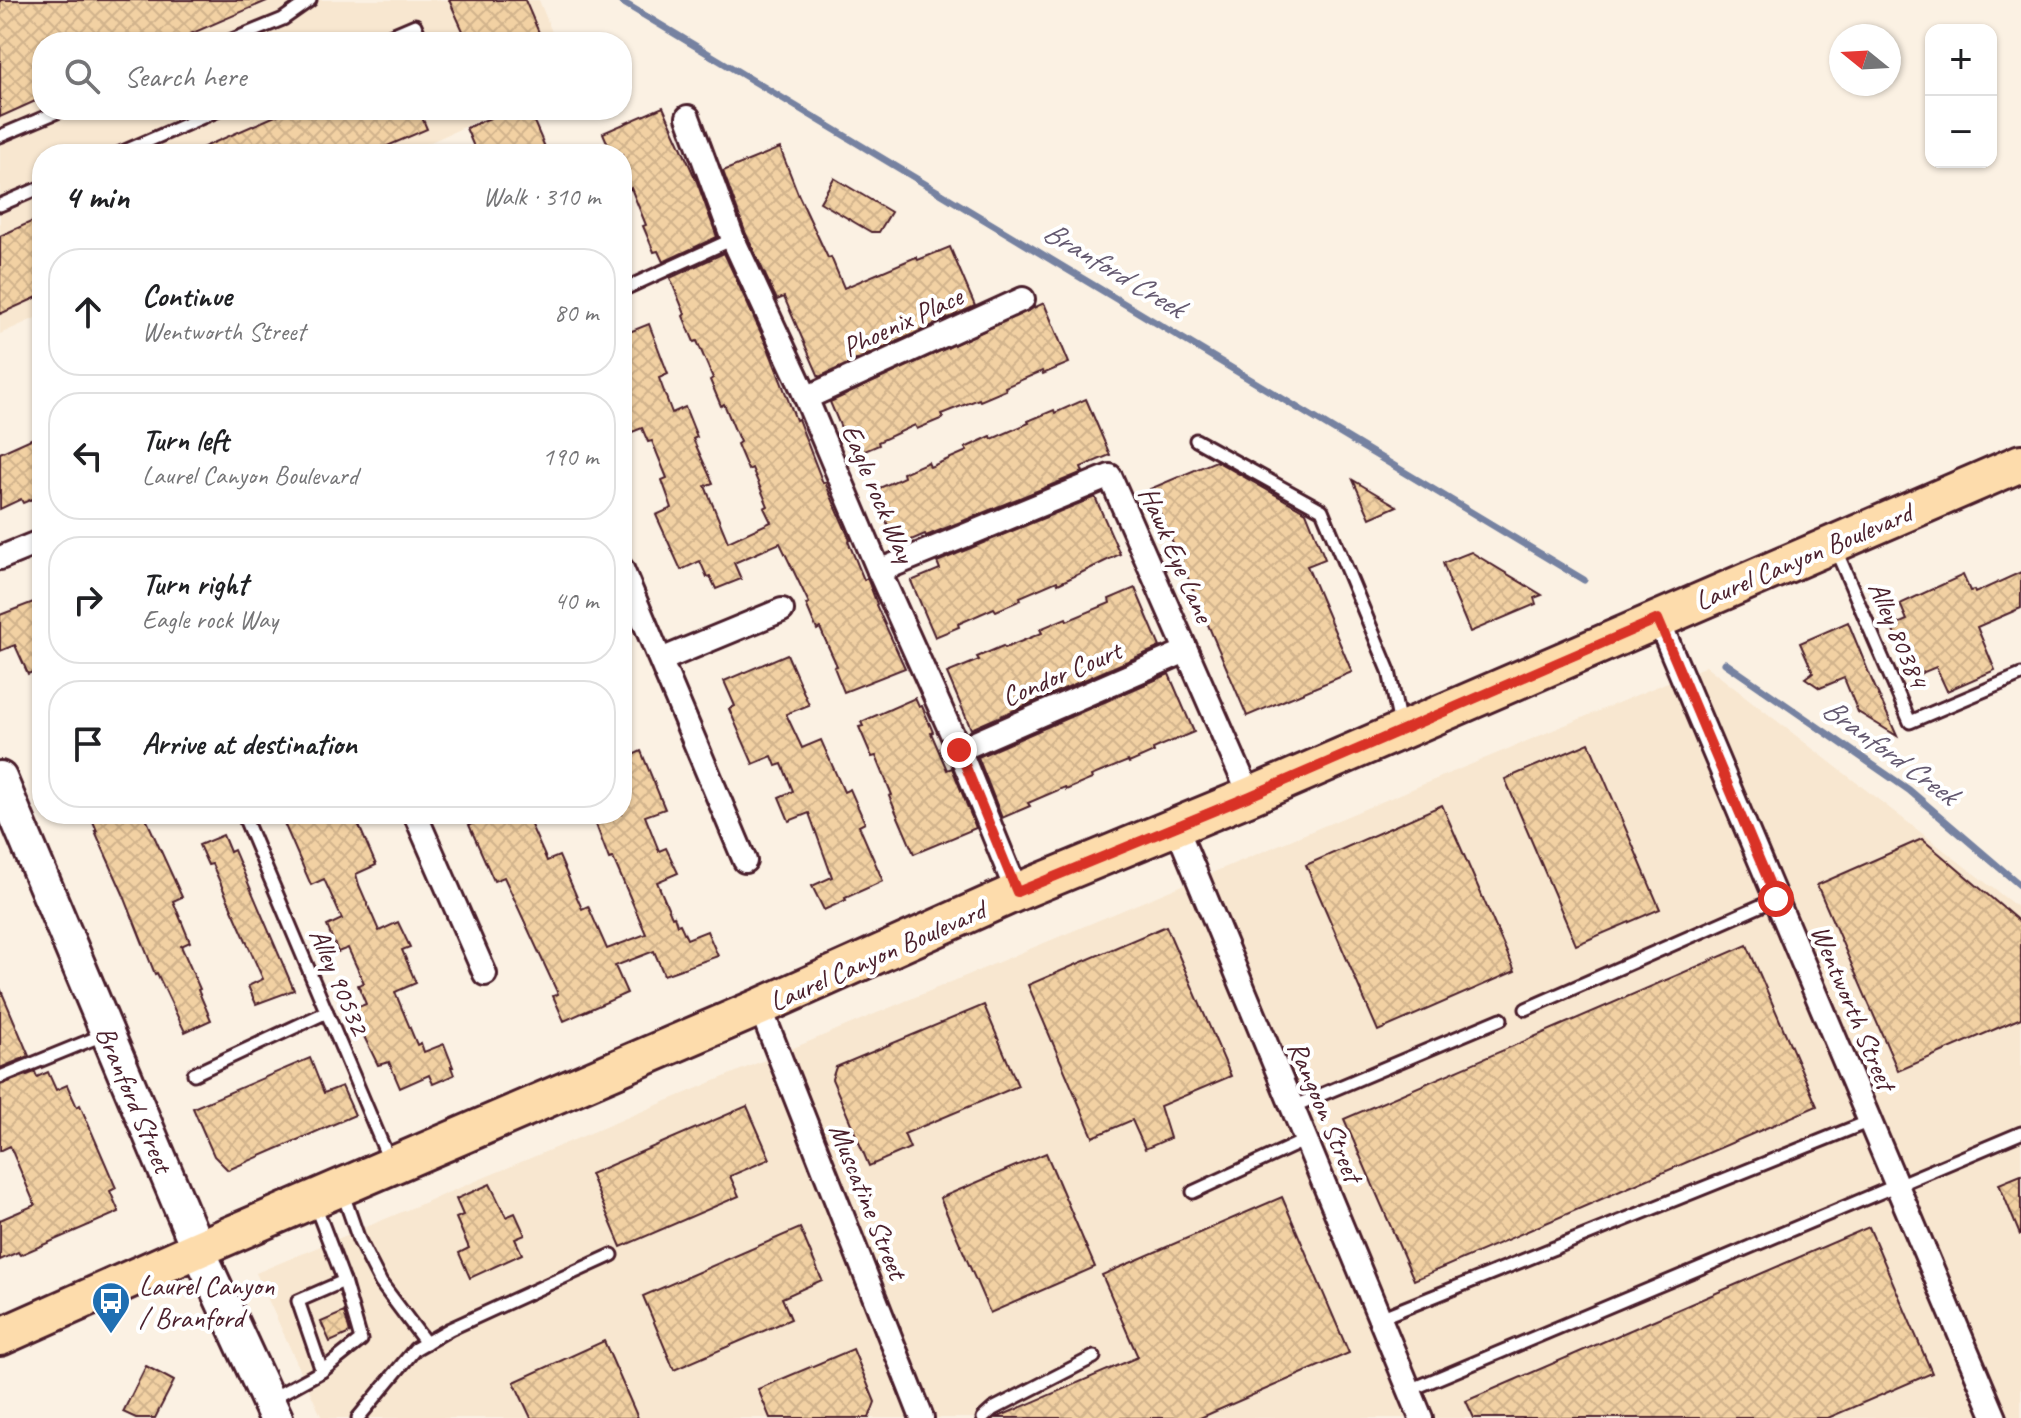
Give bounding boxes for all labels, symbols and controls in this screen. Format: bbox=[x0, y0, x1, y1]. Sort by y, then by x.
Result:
north arrow bbox=[1829, 24, 1901, 96]
map controls bbox=[1925, 24, 1997, 168]
button: + bbox=[1925, 24, 1997, 96]
search box bbox=[32, 32, 632, 120]
icon: search bbox=[60, 54, 104, 98]
text: Search here bbox=[124, 57, 246, 95]
button: − bbox=[1925, 96, 1997, 168]
text: 4 min bbox=[64, 175, 129, 218]
text: Walk · 310 m bbox=[483, 180, 600, 213]
water label: Branford Creek bbox=[1037, 212, 1196, 328]
text: Continue bbox=[142, 277, 232, 315]
street label: Phoenix Place bbox=[837, 278, 970, 364]
icon: ahead bbox=[66, 290, 110, 334]
text: 80 m bbox=[554, 296, 598, 329]
text: Wentworth Street bbox=[142, 315, 305, 348]
street label: Eagle rock Way bbox=[834, 419, 924, 570]
text: Turn left bbox=[142, 421, 229, 459]
icon: left bbox=[66, 434, 110, 478]
text: 190 m bbox=[542, 440, 598, 473]
text: Laurel Canyon Boulevard bbox=[142, 459, 358, 492]
street label: Hawk Eye Lane bbox=[1131, 481, 1223, 629]
street label: Laurel Canyon Boulevard bbox=[1689, 493, 1921, 618]
text: Turn right bbox=[142, 565, 247, 603]
street label: Alley 80384 bbox=[1861, 576, 1937, 695]
icon: right bbox=[66, 578, 110, 622]
text: 40 m bbox=[554, 584, 598, 617]
text: Eagle rock Way bbox=[142, 603, 278, 636]
street label: Condor Court bbox=[996, 632, 1129, 714]
water label: Branford Creek bbox=[1815, 689, 1969, 816]
icon: arrive bbox=[66, 722, 110, 766]
text: Arrive at destination bbox=[142, 725, 357, 763]
route end bbox=[941, 732, 977, 768]
route start bbox=[1758, 881, 1794, 917]
street label: Laurel Canyon Boulevard bbox=[764, 891, 994, 1019]
street label: Wentworth Street bbox=[1803, 920, 1905, 1098]
street label: Alley 90532 bbox=[302, 923, 378, 1042]
street label: Branford Street bbox=[88, 1021, 182, 1180]
street label: Rangoon Street bbox=[1280, 1035, 1372, 1190]
street label: Muscatine Street bbox=[822, 1118, 917, 1286]
place label: Laurel Canyon / Branford bbox=[139, 1268, 275, 1335]
bus stop icon: Laurel Canyon / Branford bbox=[90, 1280, 132, 1335]

